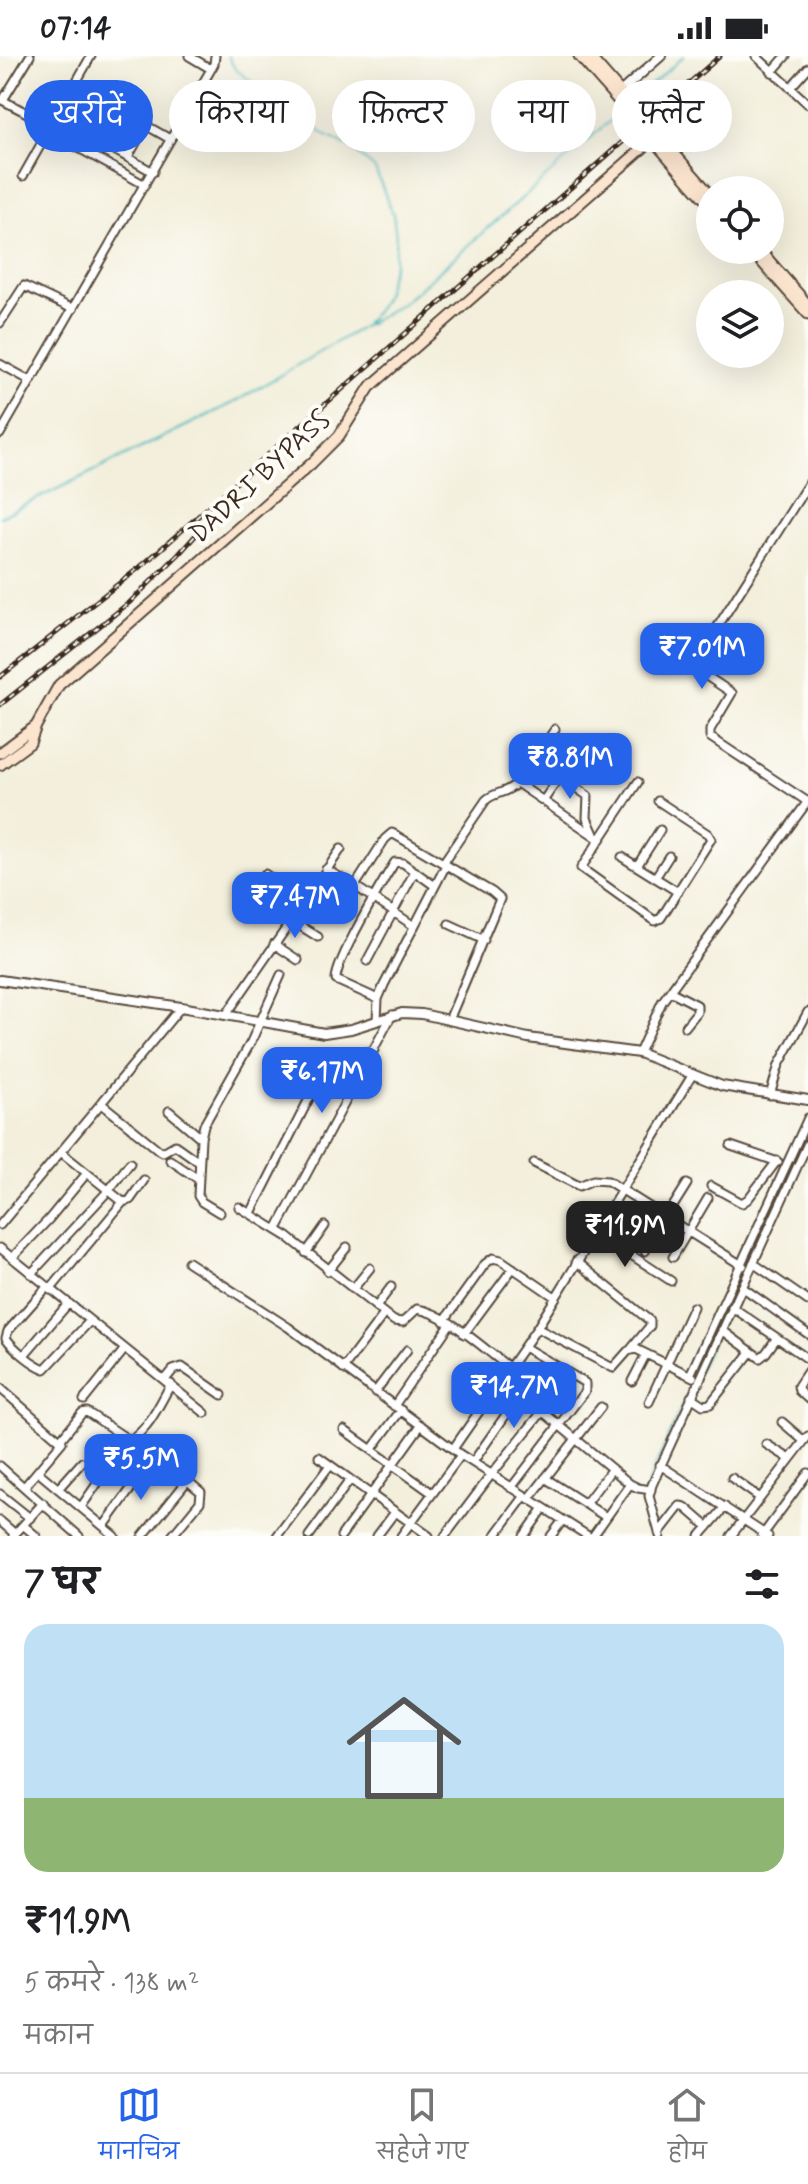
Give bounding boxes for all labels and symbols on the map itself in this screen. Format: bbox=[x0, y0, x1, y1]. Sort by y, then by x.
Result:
street label: DADRI BYPASS bbox=[183, 403, 338, 552]
pin: ₹7.01M bbox=[637, 623, 767, 691]
pin: ₹8.81M bbox=[505, 733, 635, 801]
pin: ₹7.47M bbox=[230, 872, 360, 940]
pin: ₹6.17M bbox=[257, 1047, 387, 1115]
pin: ₹11.9M bbox=[560, 1201, 690, 1269]
pin: ₹14.7M bbox=[449, 1362, 579, 1430]
pin: ₹5.5M bbox=[85, 1434, 197, 1502]

